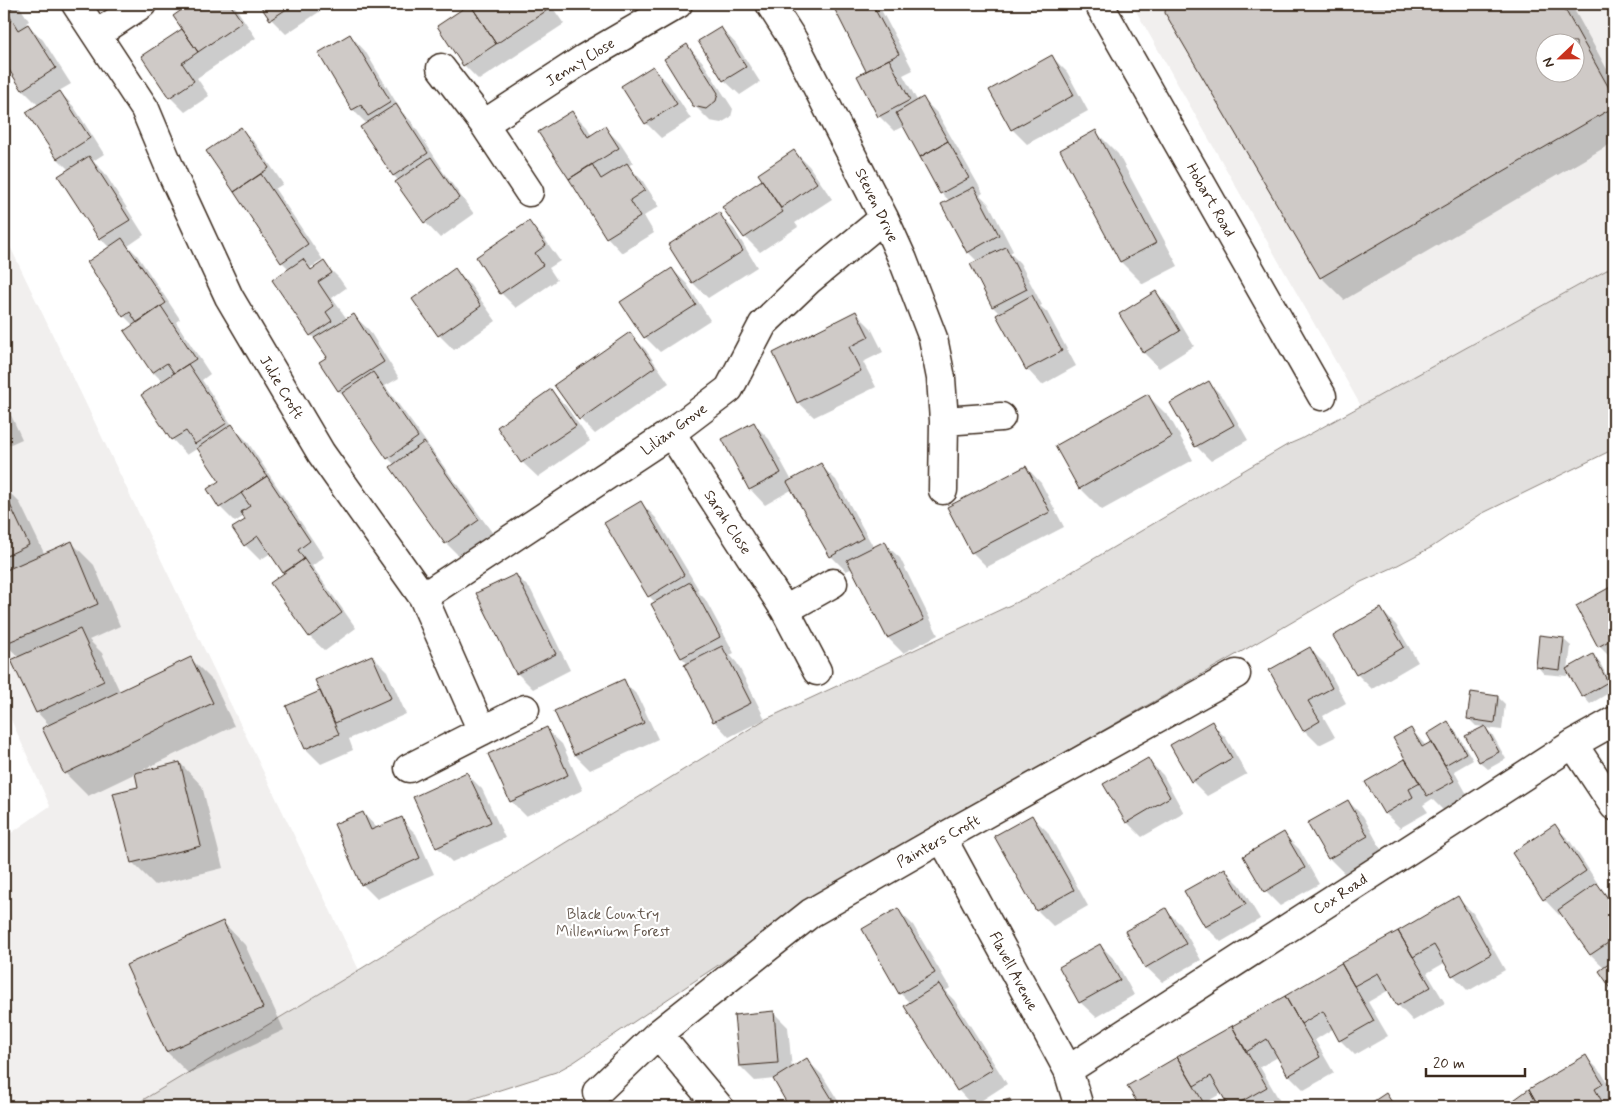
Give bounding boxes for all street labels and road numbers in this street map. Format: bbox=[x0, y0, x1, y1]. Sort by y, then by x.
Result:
street label: Jenny Close bbox=[542, 34, 619, 92]
street label: Hobart Road bbox=[1181, 160, 1239, 241]
street label: Steven Drive bbox=[850, 165, 903, 246]
street label: Julie Croft bbox=[254, 352, 308, 423]
street label: Lilian Grove bbox=[638, 399, 712, 461]
street label: Sarah Close bbox=[699, 486, 756, 559]
street label: Painters Croft bbox=[893, 811, 984, 873]
street label: Cox Road bbox=[1309, 870, 1372, 920]
street label: Flavell Avenue bbox=[984, 928, 1042, 1015]

